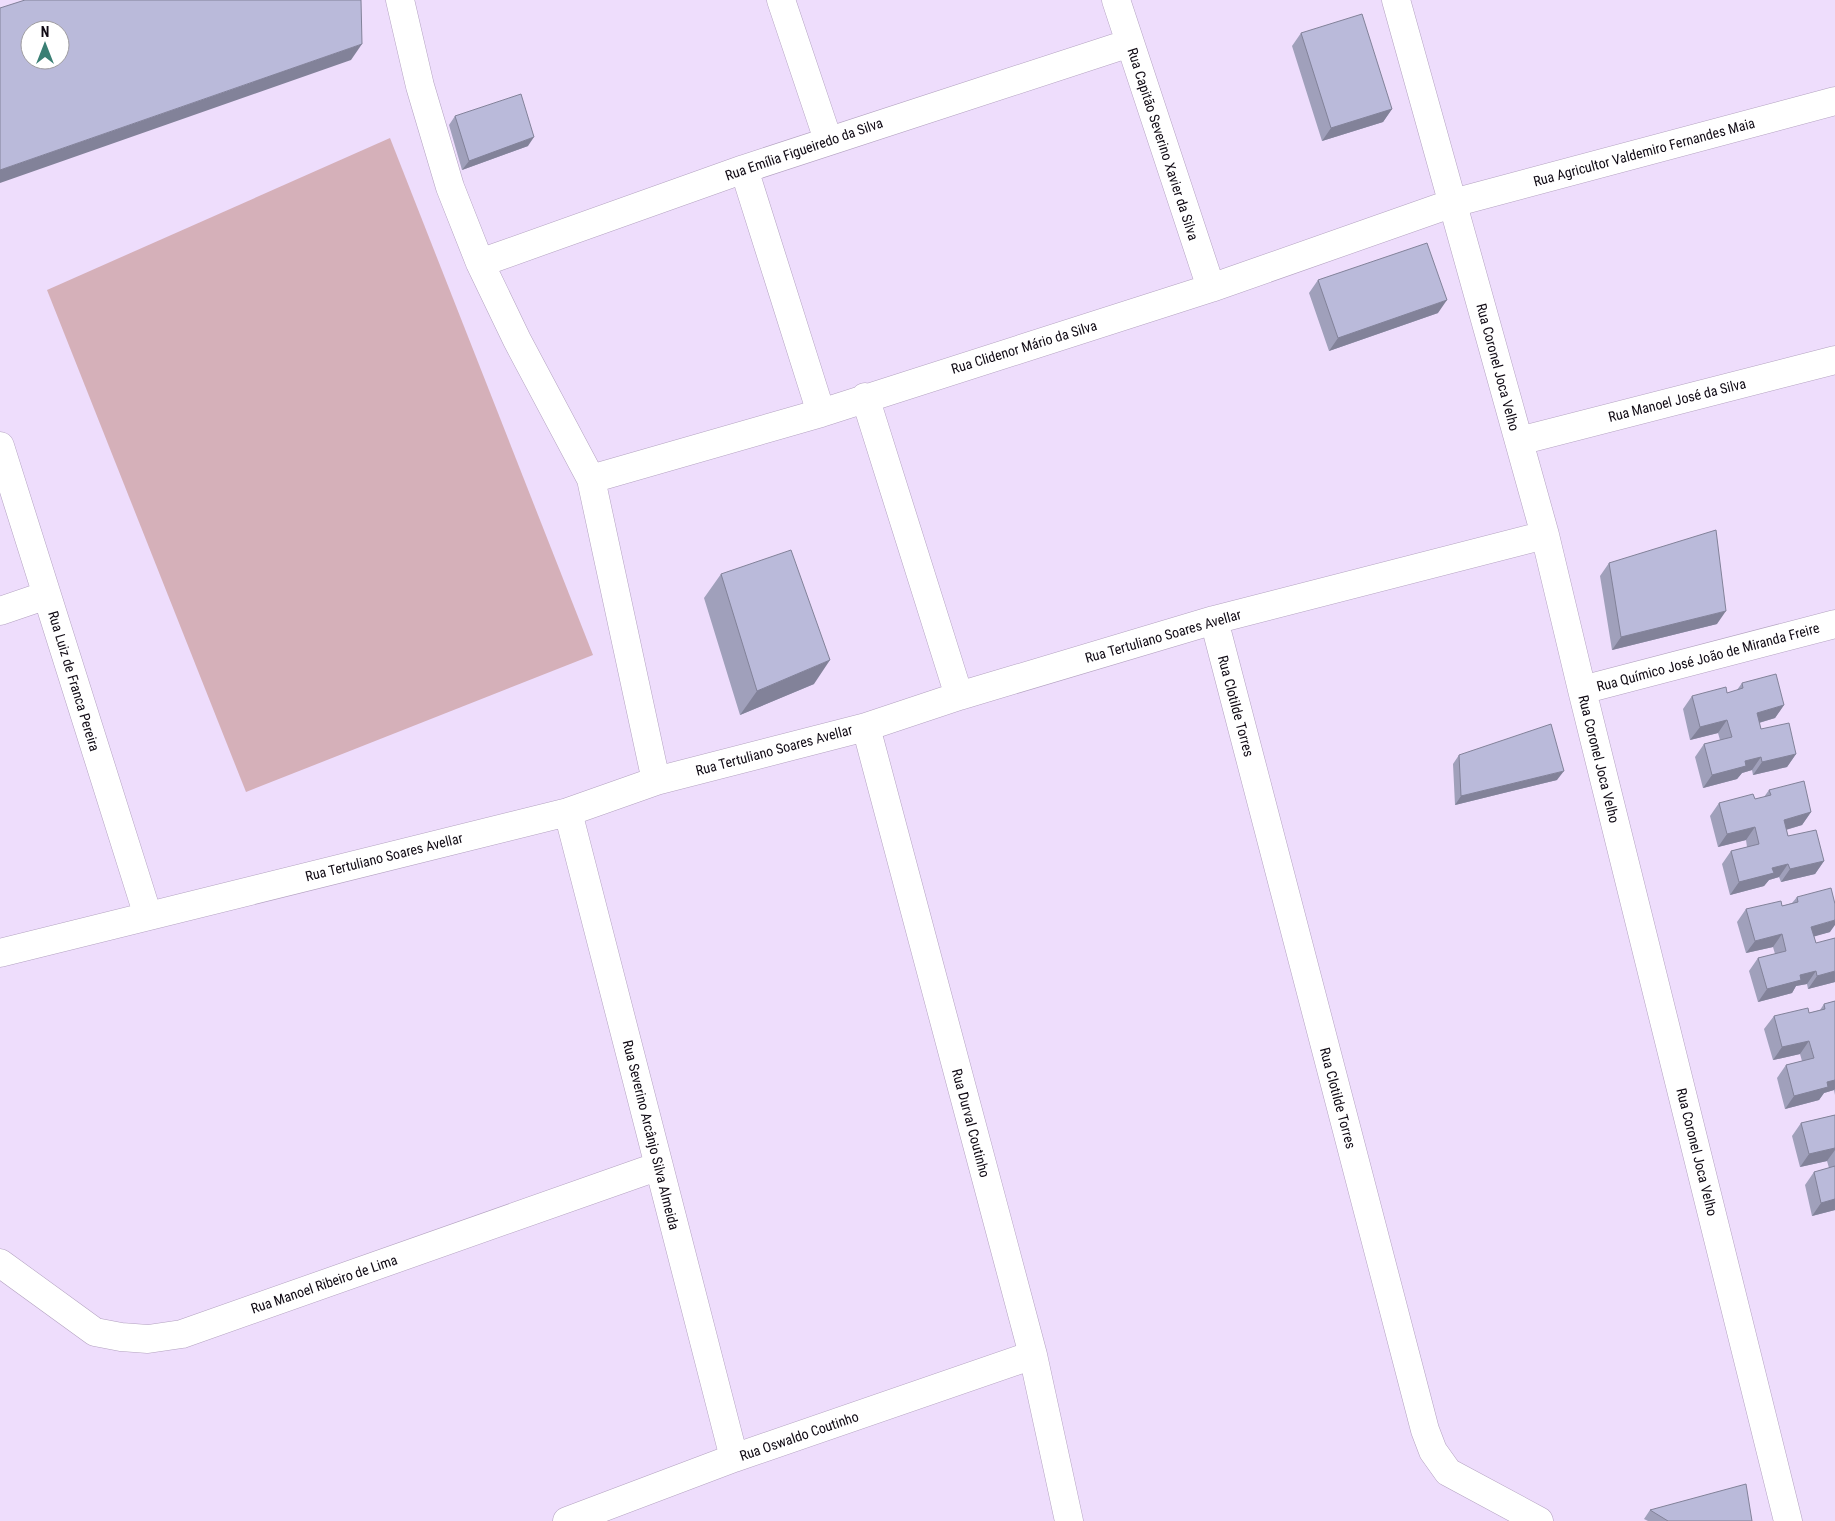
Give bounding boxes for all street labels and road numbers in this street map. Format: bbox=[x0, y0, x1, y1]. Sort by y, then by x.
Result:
street label: Rua Capitão Severino Xavier da Silva bbox=[1124, 46, 1202, 242]
street label: Rua Emília Figueiredo da Silva bbox=[723, 114, 885, 184]
street label: Rua Agricultor Valdemiro Fernandes Maia bbox=[1532, 115, 1756, 189]
street label: Rua Coronel Joca Velho bbox=[1473, 302, 1523, 432]
street label: Rua Clidenor Mário da Silva bbox=[949, 317, 1099, 377]
street label: Rua Manoel José da Silva bbox=[1607, 375, 1747, 425]
street label: Rua Tertuliano Soares Avellar bbox=[1083, 606, 1243, 666]
street label: Rua Luiz de Franca Pereira bbox=[45, 609, 103, 753]
street label: Rua Químico José João de Miranda Freire bbox=[1595, 619, 1821, 694]
street label: Rua Clotilde Torres bbox=[1215, 654, 1257, 758]
street label: Rua Coronel Joca Velho bbox=[1575, 693, 1623, 825]
street label: Rua Tertuliano Soares Avellar bbox=[694, 721, 854, 779]
street label: Rua Tertuliano Soares Avellar bbox=[304, 830, 464, 884]
street label: Rua Severino Arcânjo Silva Almeida bbox=[620, 1038, 682, 1232]
street label: Rua Clotilde Torres bbox=[1317, 1046, 1359, 1150]
street label: Rua Durval Coutinho bbox=[949, 1067, 993, 1179]
street label: Rua Coronel Joca Velho bbox=[1673, 1086, 1721, 1218]
street label: Rua Manoel Ribeiro de Lima bbox=[249, 1251, 399, 1317]
street label: Rua Oswaldo Coutinho bbox=[737, 1408, 861, 1464]

